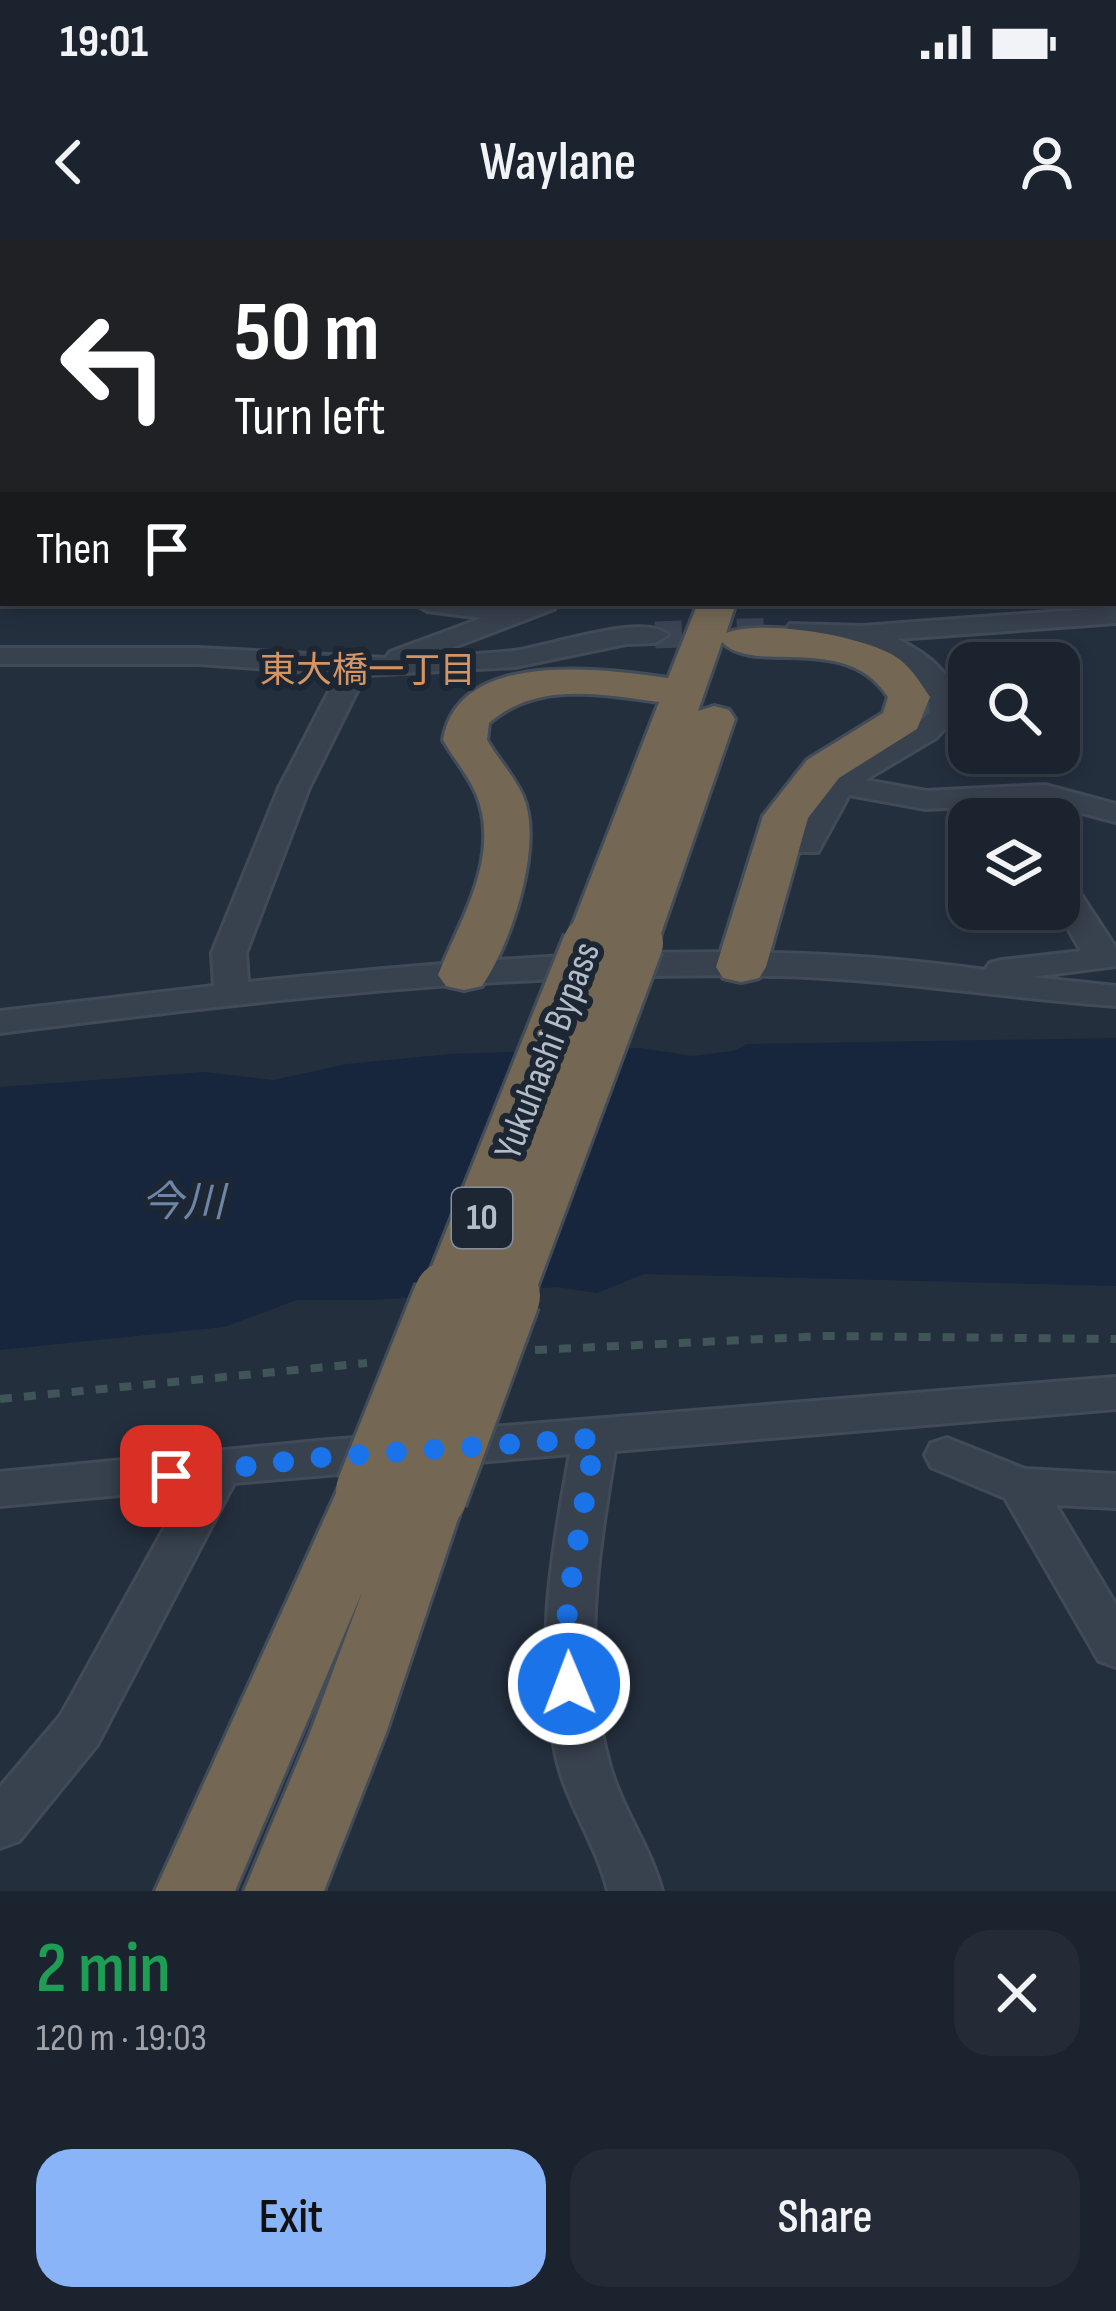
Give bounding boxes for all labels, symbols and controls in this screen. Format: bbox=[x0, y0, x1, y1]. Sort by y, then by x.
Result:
text: 19:01 bbox=[60, 15, 148, 70]
icon: back bbox=[36, 129, 102, 195]
icon: person bbox=[1014, 129, 1080, 195]
text: Waylane bbox=[480, 130, 636, 195]
text: 50 m bbox=[234, 283, 380, 384]
icon: left bbox=[36, 288, 192, 444]
text: Turn left bbox=[234, 385, 386, 450]
icon: arrive bbox=[134, 516, 200, 582]
text: Then bbox=[36, 522, 110, 577]
map controls bbox=[948, 642, 1080, 930]
button: search bbox=[948, 642, 1080, 774]
district label: 東大橋一丁目 bbox=[260, 650, 476, 693]
button: layers bbox=[948, 798, 1080, 930]
street label: Yukuhashi Bypass bbox=[485, 936, 611, 1166]
water label: 今川 bbox=[141, 1178, 229, 1229]
road number: 10 bbox=[452, 1188, 512, 1248]
pin bbox=[120, 1425, 222, 1527]
icon: arrive bbox=[138, 1443, 204, 1509]
position arrow bbox=[506, 1621, 632, 1747]
text: 2 min bbox=[36, 1926, 171, 2013]
button: close bbox=[954, 1930, 1080, 2056]
text: 120 m · 19:03 bbox=[36, 2015, 207, 2062]
button: Exit bbox=[36, 2149, 546, 2287]
button: Share bbox=[570, 2149, 1080, 2287]

